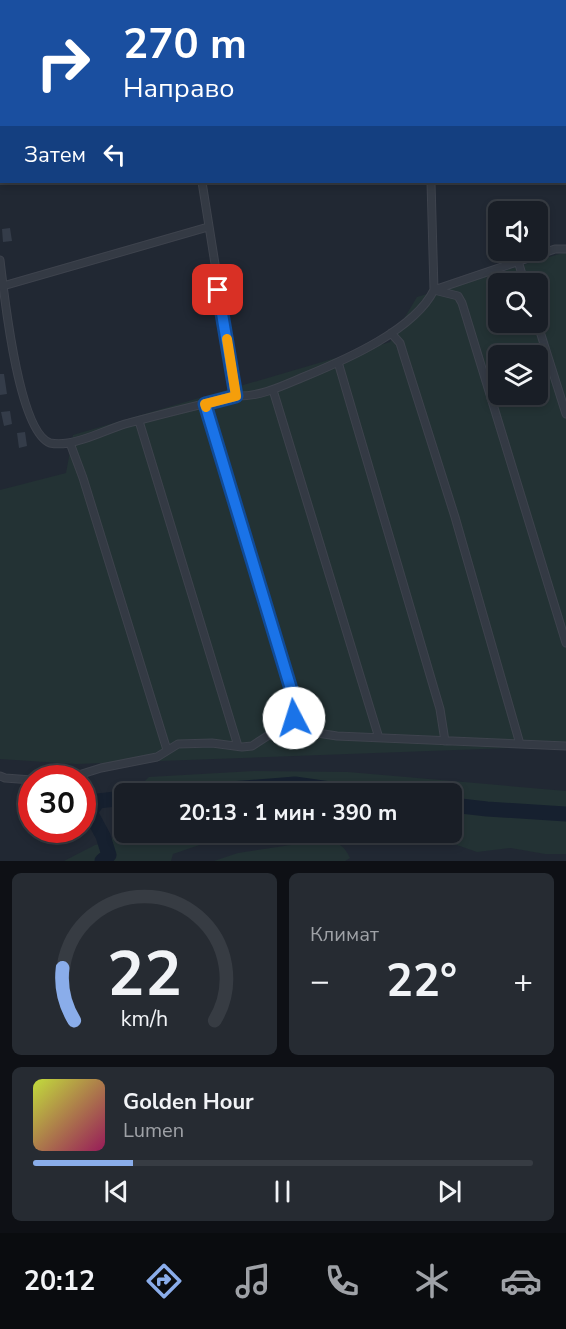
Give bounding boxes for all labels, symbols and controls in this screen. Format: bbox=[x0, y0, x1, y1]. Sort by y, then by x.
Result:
text: 270 m bbox=[123, 16, 247, 73]
icon: right bbox=[24, 24, 102, 102]
text: Направо bbox=[123, 70, 234, 107]
icon: left bbox=[98, 138, 131, 171]
text: Затем bbox=[24, 140, 86, 170]
map controls bbox=[488, 201, 548, 405]
button: sound bbox=[488, 201, 548, 261]
pin bbox=[192, 264, 243, 315]
icon: arrive bbox=[201, 273, 234, 306]
button: search bbox=[488, 273, 548, 333]
button: layers bbox=[488, 345, 548, 405]
position arrow bbox=[262, 686, 326, 750]
speed limit sign: 30 bbox=[18, 765, 96, 843]
text: 20:13 · 1 мин · 390 m bbox=[179, 798, 397, 828]
text: Климат bbox=[310, 921, 379, 948]
text: 22 bbox=[107, 932, 182, 1017]
text: 22° bbox=[386, 951, 457, 1012]
text: − bbox=[310, 959, 330, 1004]
text: + bbox=[513, 959, 533, 1004]
text: km/h bbox=[121, 1004, 168, 1034]
text: Golden Hour bbox=[123, 1087, 254, 1117]
text: Lumen bbox=[123, 1117, 184, 1144]
icon: previous bbox=[100, 1175, 133, 1208]
icon: pause bbox=[266, 1175, 299, 1208]
icon: next bbox=[433, 1175, 466, 1208]
icon: directions bbox=[143, 1260, 185, 1302]
icon: music bbox=[232, 1260, 274, 1302]
icon: phone bbox=[321, 1260, 363, 1302]
icon: climate bbox=[411, 1260, 453, 1302]
icon: car bbox=[500, 1260, 542, 1302]
text: 20:12 bbox=[24, 1263, 95, 1300]

